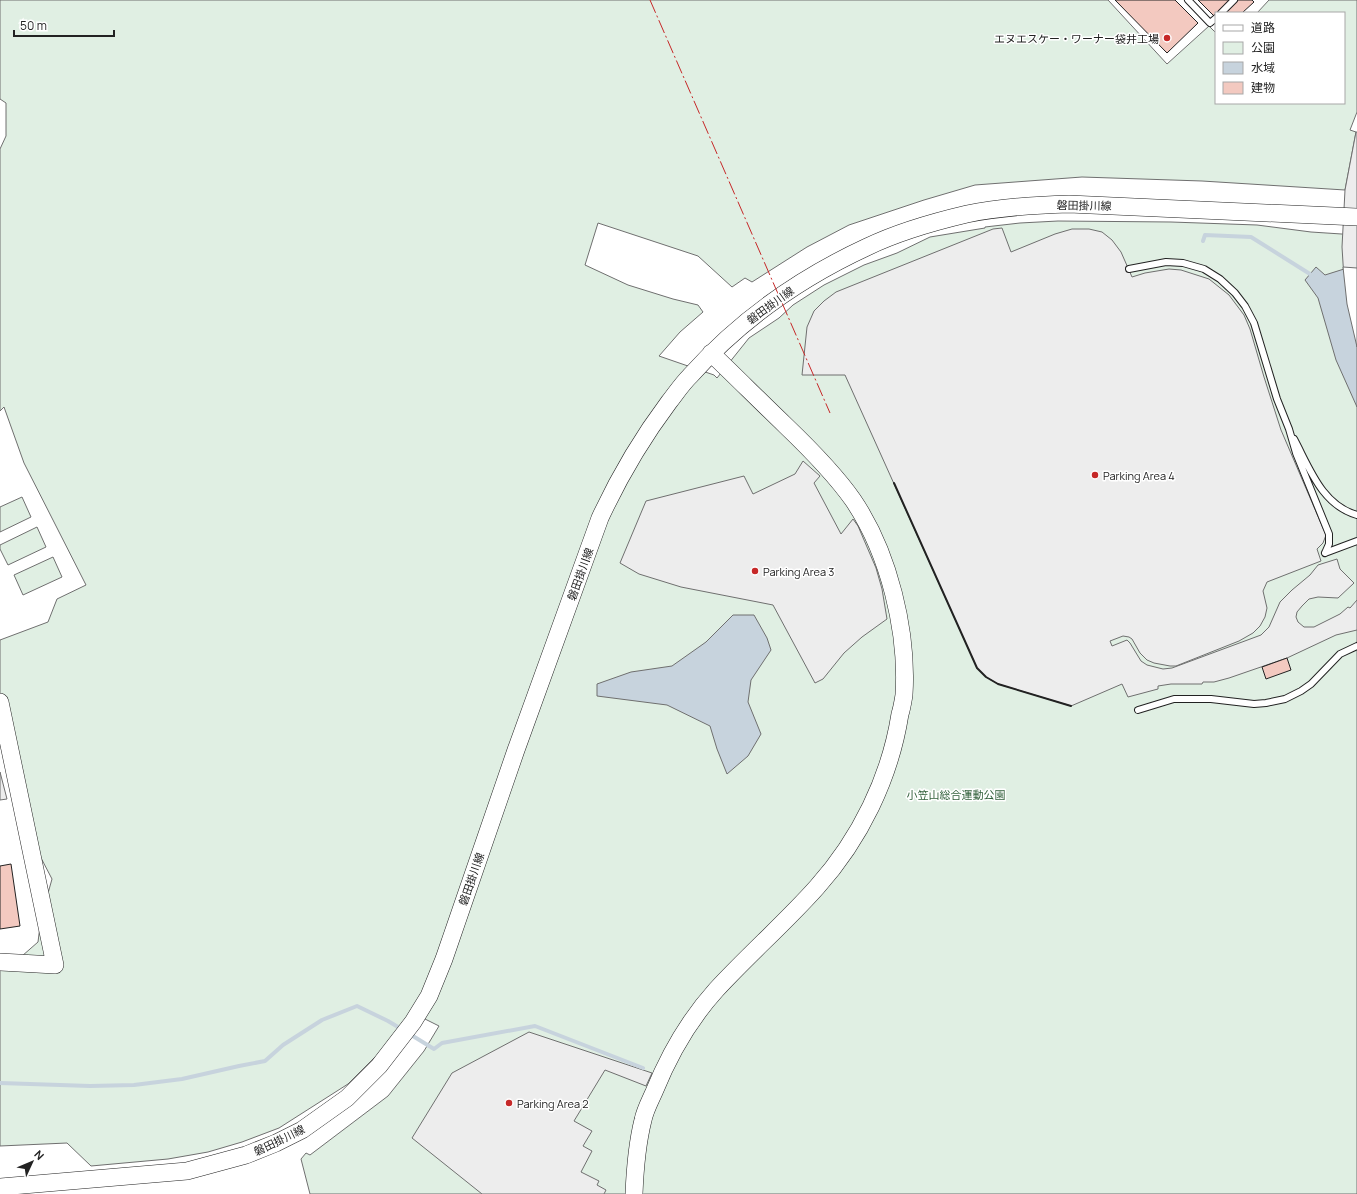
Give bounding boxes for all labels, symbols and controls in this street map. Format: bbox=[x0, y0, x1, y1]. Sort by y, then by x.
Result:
scale bar bbox=[14, 12, 114, 38]
legend bbox=[1215, 12, 1345, 104]
text: 50 m bbox=[20, 17, 47, 34]
text: 道路 bbox=[1251, 19, 1275, 36]
place label: エヌエスケー・ワーナー袋井工場 bbox=[994, 31, 1159, 46]
marker: エヌエスケー・ワーナー袋井工場 bbox=[1162, 33, 1172, 43]
text: 公園 bbox=[1251, 39, 1275, 56]
text: 水域 bbox=[1251, 59, 1275, 76]
text: 建物 bbox=[1251, 79, 1275, 96]
street label: 磐田掛川線 bbox=[1056, 197, 1112, 213]
street label: 磐田掛川線 bbox=[743, 283, 797, 327]
place label: Parking Area 4 bbox=[1103, 468, 1175, 483]
marker: Parking Area 4 bbox=[1090, 470, 1100, 480]
street label: 磐田掛川線 bbox=[564, 546, 596, 602]
place label: Parking Area 3 bbox=[763, 564, 834, 579]
marker: Parking Area 3 bbox=[750, 566, 760, 576]
park label: 小笠山総合運動公園 bbox=[907, 787, 1006, 802]
street label: 磐田掛川線 bbox=[455, 851, 487, 907]
place label: Parking Area 2 bbox=[517, 1096, 588, 1111]
marker: Parking Area 2 bbox=[504, 1098, 514, 1108]
street label: 磐田掛川線 bbox=[251, 1121, 307, 1159]
north arrow bbox=[12, 1142, 52, 1182]
text: N bbox=[31, 1147, 48, 1163]

